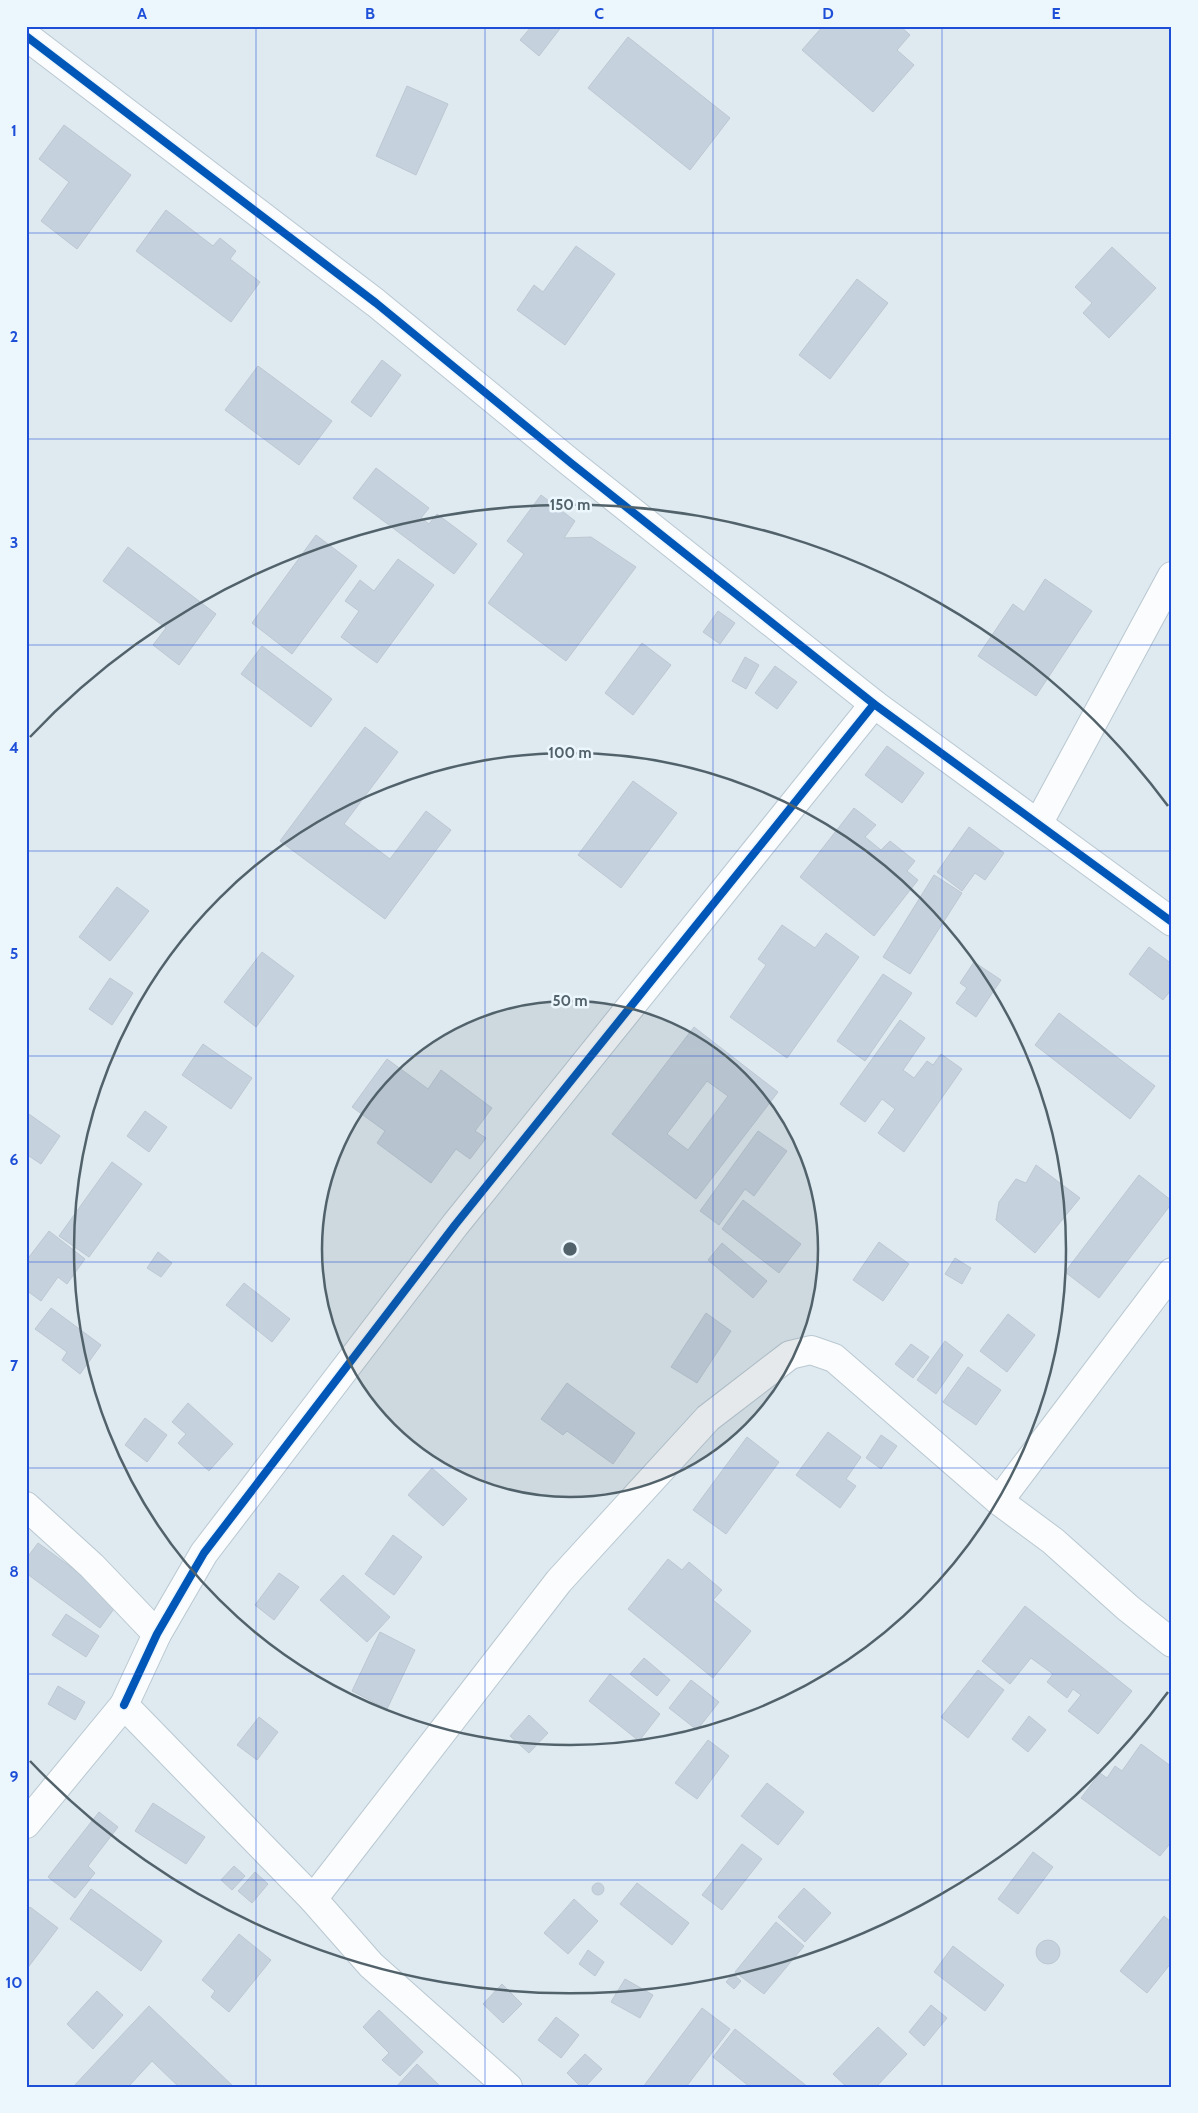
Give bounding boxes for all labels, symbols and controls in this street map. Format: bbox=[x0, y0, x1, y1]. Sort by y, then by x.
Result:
text: A bbox=[137, 4, 147, 23]
text: B bbox=[365, 4, 375, 23]
text: C bbox=[594, 4, 604, 23]
text: D bbox=[822, 4, 834, 23]
text: E bbox=[1051, 4, 1061, 23]
text: 1 bbox=[11, 121, 17, 140]
text: 2 bbox=[10, 327, 18, 346]
text: 150 m bbox=[550, 496, 590, 514]
text: 3 bbox=[10, 533, 18, 552]
text: 4 bbox=[9, 738, 19, 757]
text: 100 m bbox=[548, 744, 592, 762]
text: 5 bbox=[10, 944, 18, 963]
text: 50 m bbox=[552, 992, 588, 1010]
text: 6 bbox=[10, 1150, 19, 1169]
centre of rings bbox=[561, 1240, 579, 1258]
text: 7 bbox=[10, 1356, 19, 1375]
text: 8 bbox=[9, 1562, 19, 1581]
text: 9 bbox=[10, 1767, 19, 1786]
text: 10 bbox=[5, 1973, 23, 1992]

